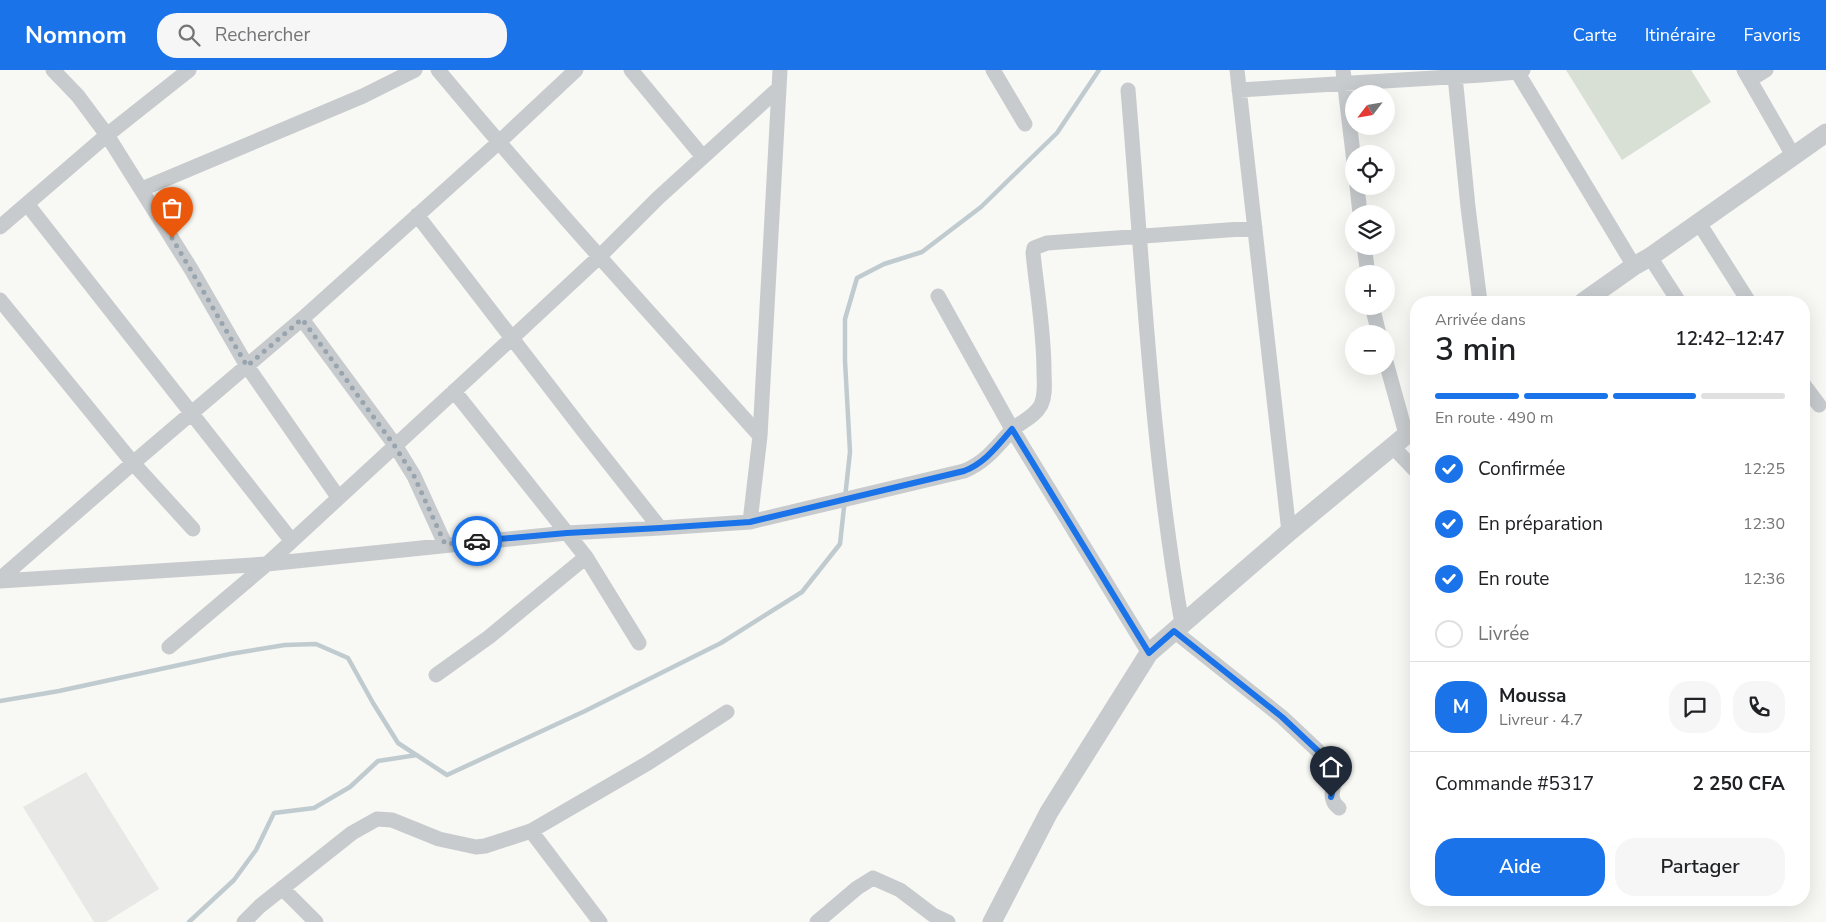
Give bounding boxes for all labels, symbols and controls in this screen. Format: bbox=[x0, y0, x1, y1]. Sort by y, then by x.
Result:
search box bbox=[157, 13, 507, 58]
text: Nomnom bbox=[25, 19, 127, 51]
icon: search bbox=[175, 21, 203, 49]
text: Rechercher bbox=[215, 22, 310, 48]
text: Carte bbox=[1573, 23, 1617, 47]
text: Itinéraire bbox=[1645, 23, 1716, 47]
text: Favoris bbox=[1744, 23, 1801, 47]
north arrow bbox=[1345, 85, 1395, 135]
map controls bbox=[1345, 85, 1395, 375]
button: locate bbox=[1345, 145, 1395, 195]
pin bbox=[151, 187, 193, 238]
icon: bag bbox=[158, 194, 186, 222]
button: layers bbox=[1345, 205, 1395, 255]
button: + bbox=[1345, 265, 1395, 315]
text: Arrivée dans bbox=[1435, 309, 1526, 331]
button: − bbox=[1345, 325, 1395, 375]
text: 12:42–12:47 bbox=[1675, 326, 1785, 352]
text: 3 min bbox=[1435, 328, 1517, 371]
text: En route · 490 m bbox=[1435, 407, 1554, 429]
icon: check bbox=[1435, 455, 1463, 483]
text: Confirmée bbox=[1478, 456, 1565, 482]
text: 12:25 bbox=[1743, 458, 1785, 480]
icon: check bbox=[1435, 510, 1463, 538]
text: En préparation bbox=[1478, 511, 1603, 537]
text: 12:30 bbox=[1743, 513, 1785, 535]
courier bbox=[452, 516, 502, 566]
icon: car bbox=[463, 527, 491, 555]
icon: check bbox=[1435, 565, 1463, 593]
text: En route bbox=[1478, 566, 1549, 592]
text: 12:36 bbox=[1743, 568, 1785, 590]
text: Livrée bbox=[1478, 621, 1529, 647]
button: chat bbox=[1669, 681, 1721, 733]
button: phone bbox=[1733, 681, 1785, 733]
text: Moussa bbox=[1499, 683, 1566, 709]
text: M bbox=[1453, 694, 1469, 720]
text: Livreur · 4.7 bbox=[1499, 709, 1583, 731]
pin bbox=[1310, 746, 1352, 797]
icon: home bbox=[1317, 753, 1345, 781]
text: Commande #5317 bbox=[1435, 771, 1594, 797]
text: 2 250 CFA bbox=[1692, 771, 1785, 797]
button: Aide bbox=[1435, 838, 1605, 896]
button: Partager bbox=[1615, 838, 1785, 896]

